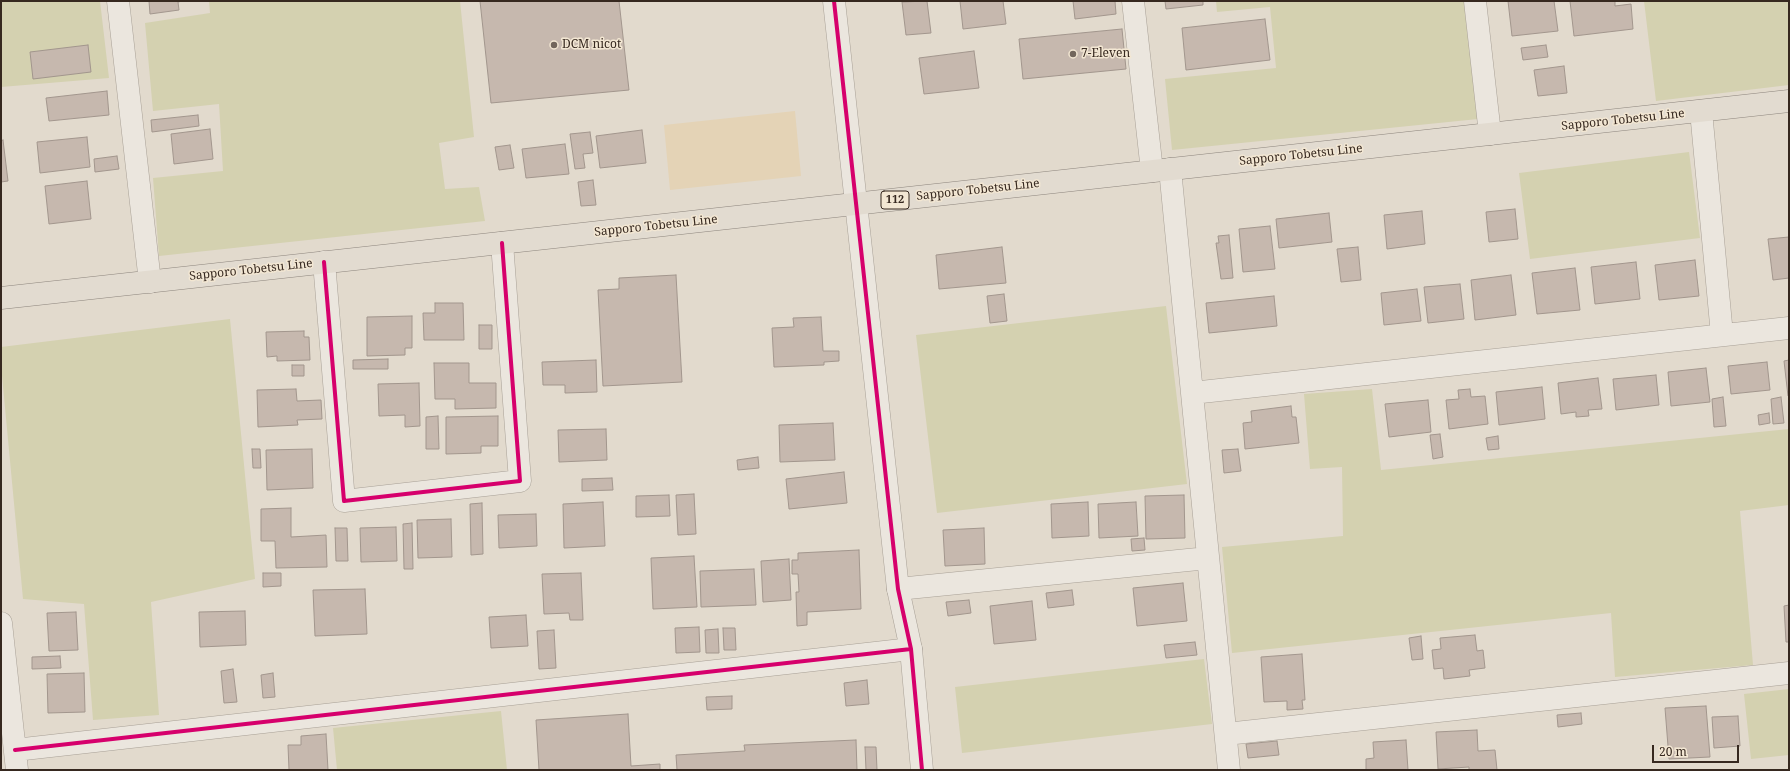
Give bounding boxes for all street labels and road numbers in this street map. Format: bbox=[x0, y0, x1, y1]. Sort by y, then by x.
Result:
street label: Sapporo Tobetsu Line bbox=[1561, 106, 1685, 134]
street label: Sapporo Tobetsu Line bbox=[1239, 141, 1363, 169]
street label: Sapporo Tobetsu Line bbox=[916, 176, 1040, 204]
road number: 112 bbox=[881, 191, 909, 209]
street label: Sapporo Tobetsu Line bbox=[594, 212, 718, 240]
street label: Sapporo Tobetsu Line bbox=[189, 256, 313, 284]

